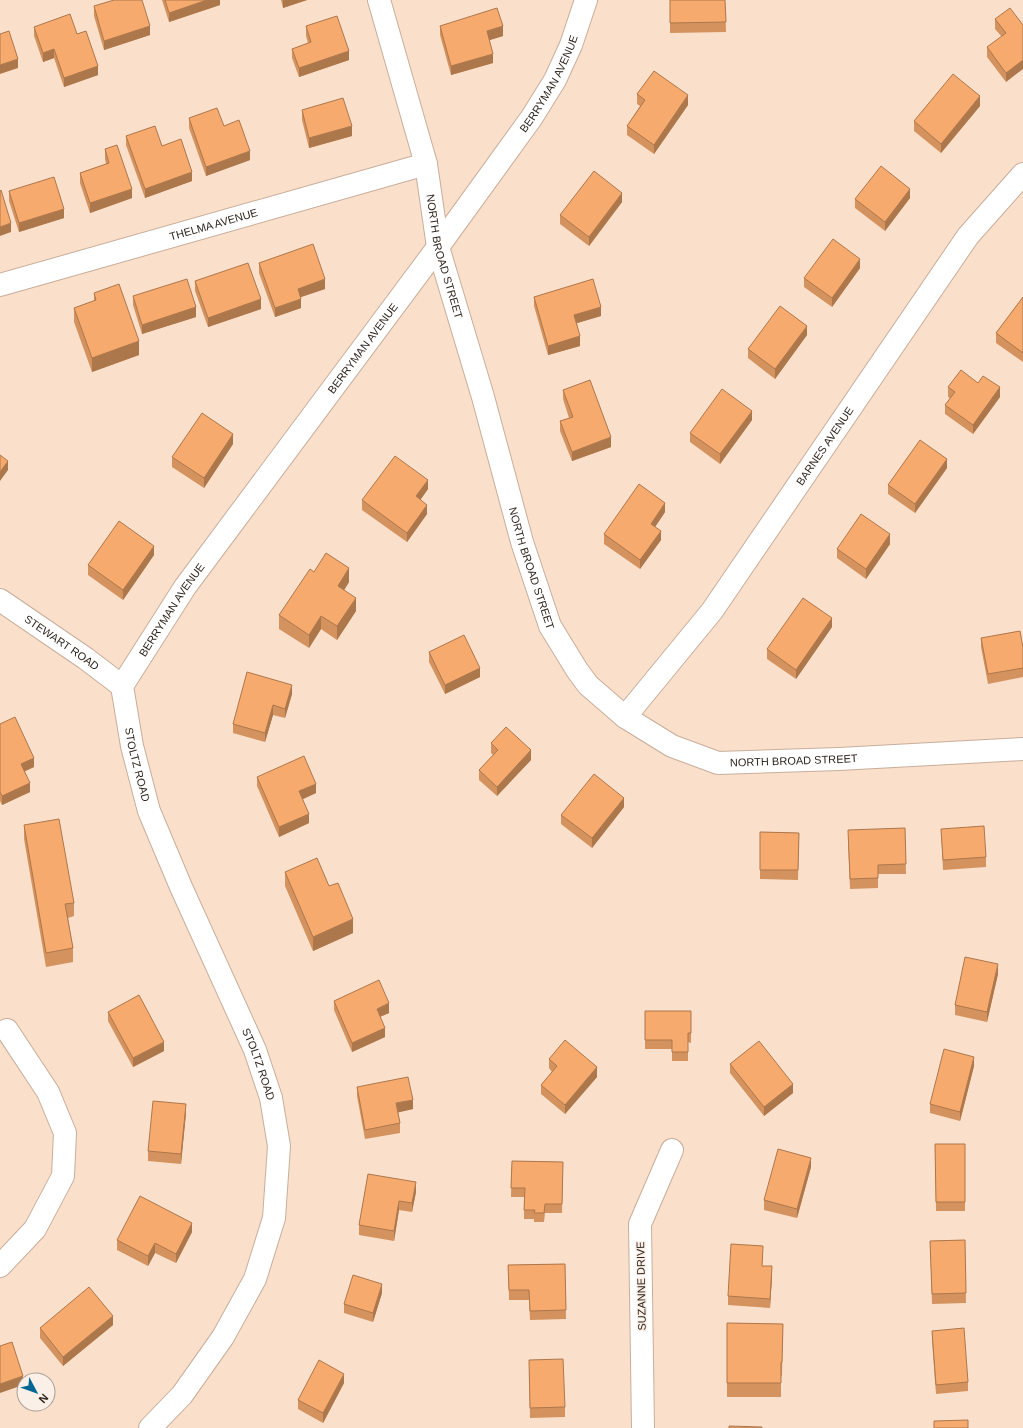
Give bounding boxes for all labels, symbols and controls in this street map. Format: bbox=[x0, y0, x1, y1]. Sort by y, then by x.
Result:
street label: BERRYMAN AVENUE bbox=[517, 34, 580, 134]
street label: NORTH BROAD STREET bbox=[424, 193, 465, 320]
street label: THELMA AVENUE bbox=[168, 206, 259, 243]
street label: BERRYMAN AVENUE bbox=[325, 301, 400, 396]
street label: BARNES AVENUE bbox=[794, 404, 856, 487]
street label: NORTH BROAD STREET bbox=[507, 506, 557, 631]
street label: BERRYMAN AVENUE bbox=[137, 561, 207, 658]
street label: STEWART ROAD bbox=[22, 613, 101, 672]
street label: STOLTZ ROAD bbox=[123, 726, 152, 803]
street label: NORTH BROAD STREET bbox=[730, 752, 858, 769]
street label: STOLTZ ROAD bbox=[240, 1026, 277, 1102]
street label: SUZANNE DRIVE bbox=[634, 1241, 648, 1331]
north arrow bbox=[16, 1372, 56, 1412]
text: N bbox=[36, 1392, 51, 1406]

